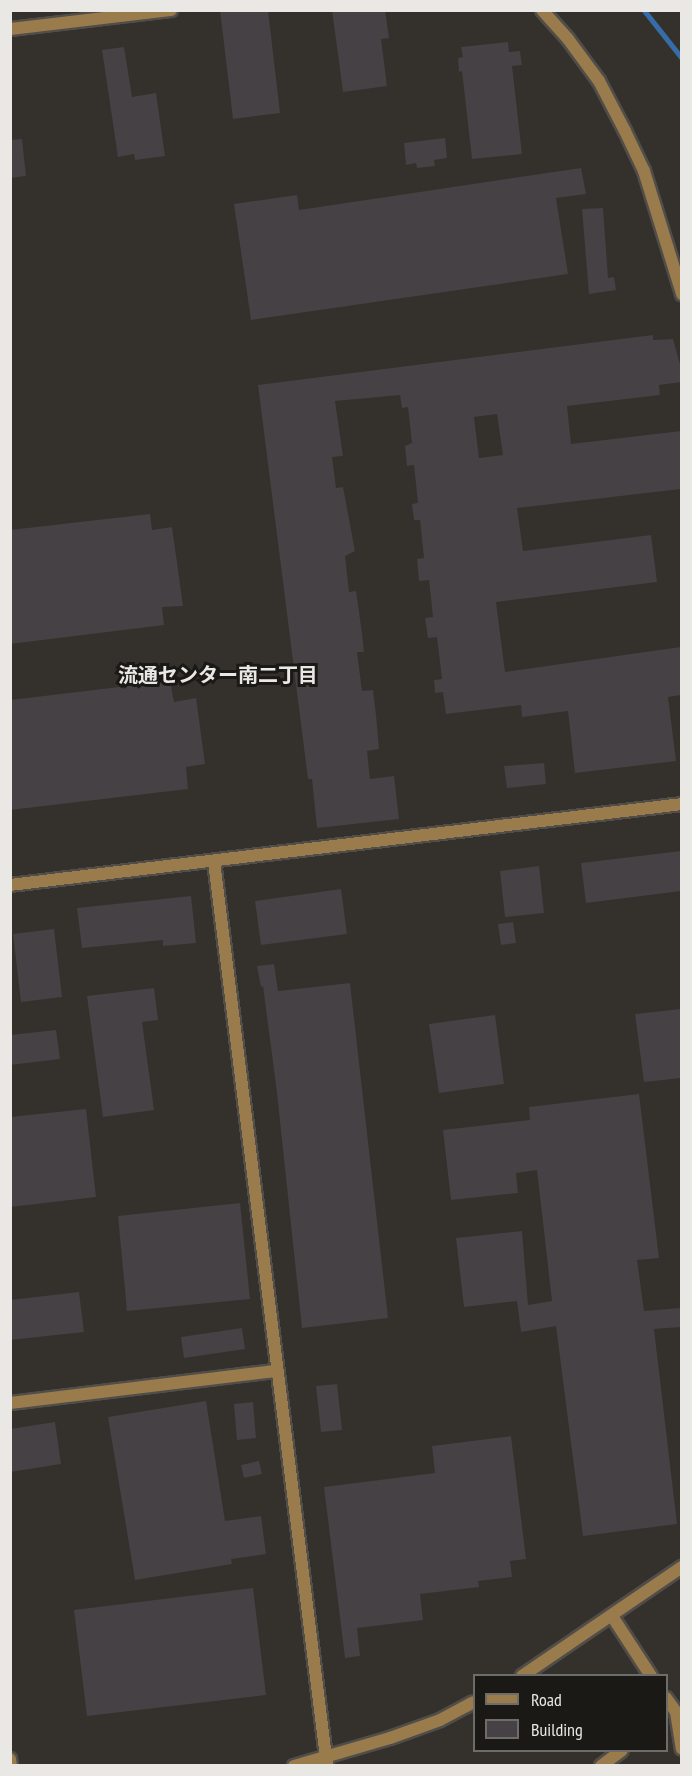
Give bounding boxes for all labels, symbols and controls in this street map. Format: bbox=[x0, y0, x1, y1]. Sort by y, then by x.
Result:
district label: 流通センター南二丁目 bbox=[118, 663, 318, 687]
legend bbox=[473, 1674, 668, 1752]
text: Road bbox=[531, 1688, 562, 1711]
text: Building bbox=[531, 1718, 583, 1741]

